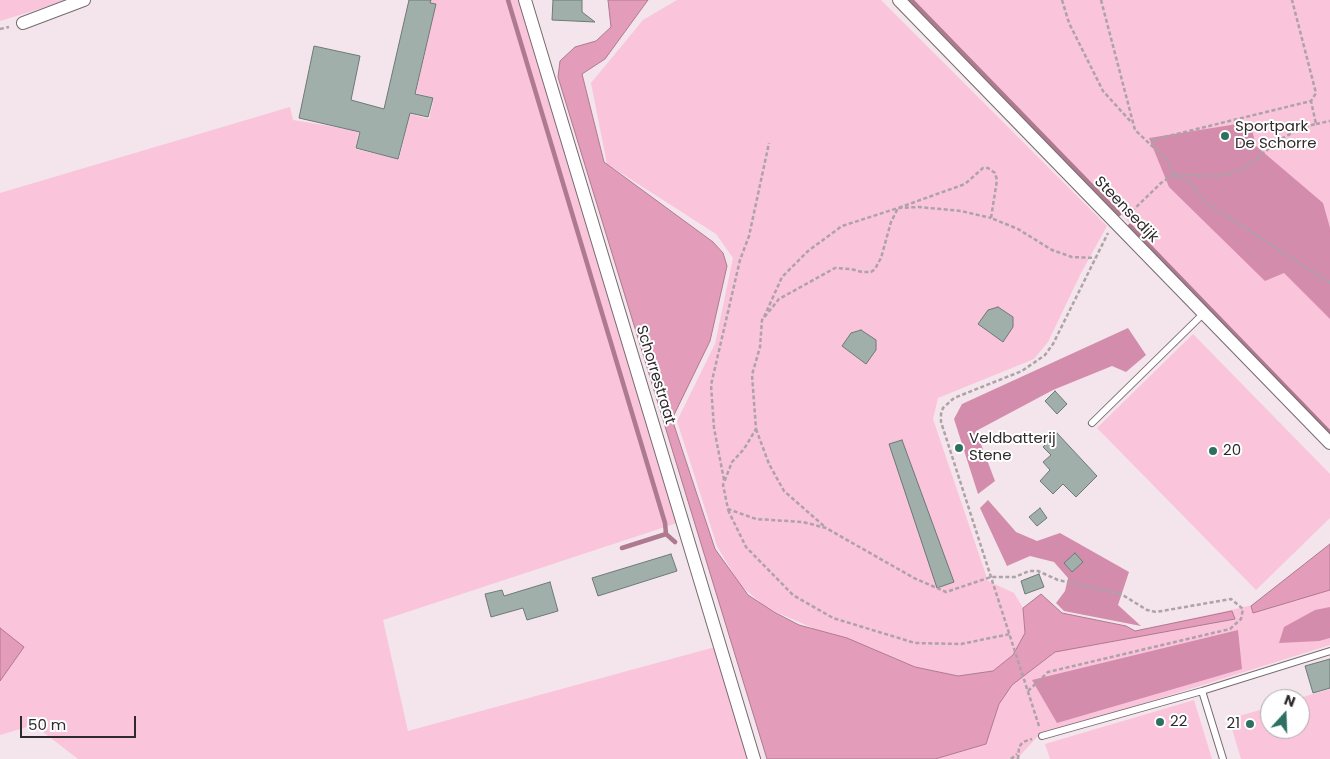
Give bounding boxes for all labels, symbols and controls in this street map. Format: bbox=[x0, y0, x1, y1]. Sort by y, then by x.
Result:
place label: Sportpark De Schorre bbox=[1235, 118, 1317, 153]
marker: Sportpark De Schorre bbox=[1219, 130, 1231, 142]
street label: Steensedijk bbox=[1090, 173, 1162, 247]
street label: Schorrestraat bbox=[631, 323, 679, 427]
place label: Veldbatterij Stene bbox=[969, 430, 1056, 465]
marker: Veldbatterij Stene bbox=[953, 442, 965, 454]
place label: 20 bbox=[1223, 442, 1241, 460]
marker: 20 bbox=[1207, 445, 1219, 457]
north arrow bbox=[1260, 689, 1310, 739]
text: N bbox=[1281, 690, 1298, 712]
scale bar bbox=[22, 706, 139, 738]
place label: 22 bbox=[1170, 713, 1187, 731]
text: 50 m bbox=[28, 714, 66, 735]
place label: 21 bbox=[1227, 715, 1240, 733]
marker: 22 bbox=[1154, 716, 1166, 728]
marker: 21 bbox=[1244, 718, 1256, 730]

